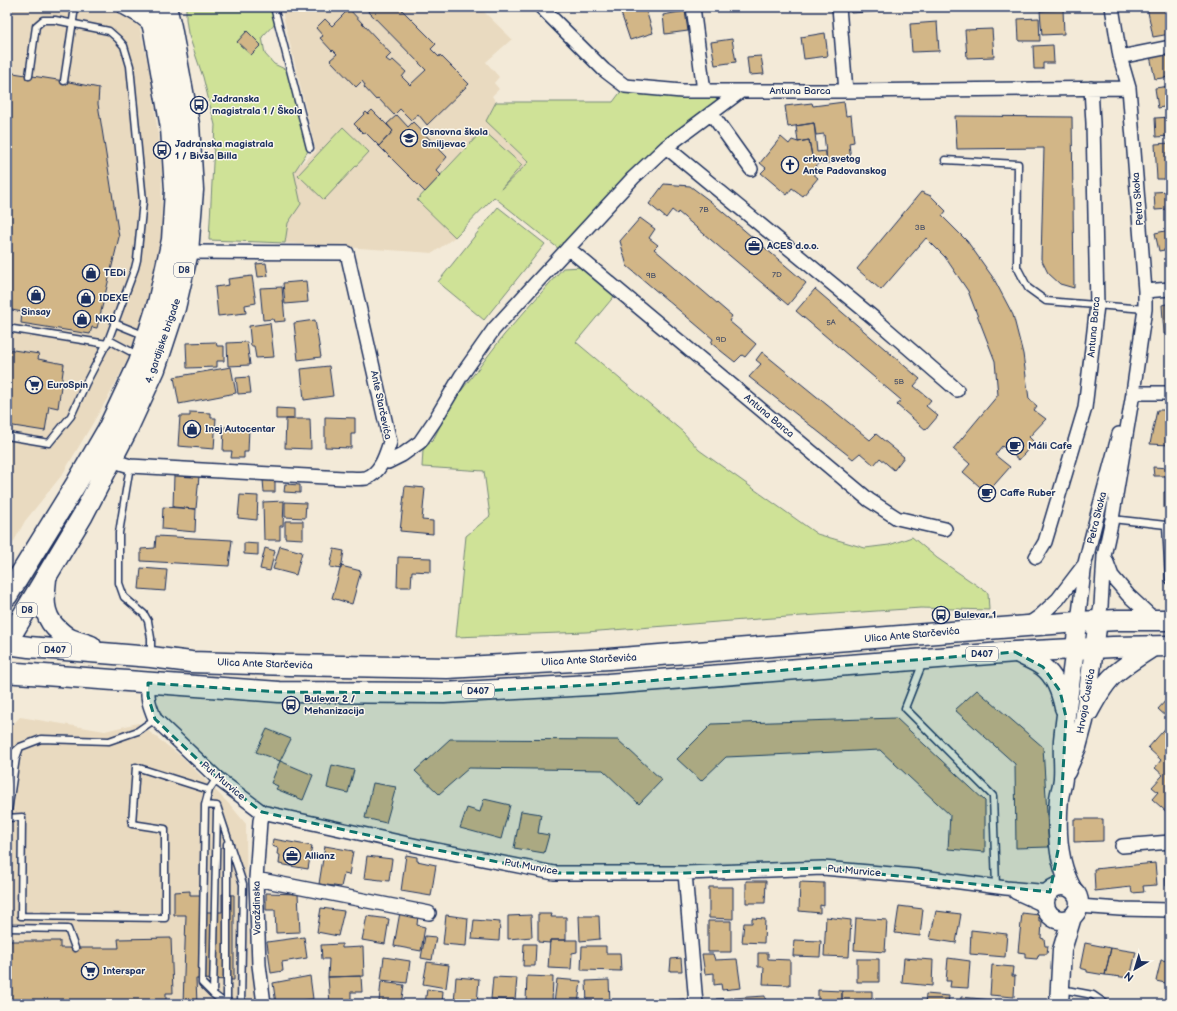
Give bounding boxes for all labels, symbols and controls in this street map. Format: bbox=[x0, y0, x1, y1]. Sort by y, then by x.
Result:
street label: Antuna Barca bbox=[769, 85, 831, 97]
place label: Jadranska magistrala 1 / Škola bbox=[212, 93, 303, 117]
bus stop icon: Jadranska magistrala 1 / Škola bbox=[189, 95, 209, 115]
place label: Osnovna škola Smiljevac bbox=[422, 126, 488, 150]
school or university icon: Osnovna škola Smiljevac bbox=[399, 128, 419, 148]
place label: Jadranska magistrala 1 / Bivša Billa bbox=[175, 138, 274, 162]
bus stop icon: Jadranska magistrala 1 / Bivša Billa bbox=[152, 140, 172, 160]
place label: crkva svetog Ante Padovanskog bbox=[802, 153, 887, 177]
church icon: crkva svetog Ante Padovanskog bbox=[780, 155, 800, 175]
street label: Petra Skoka bbox=[1130, 172, 1146, 226]
house number: 7B bbox=[699, 205, 709, 214]
house number: 3B bbox=[915, 223, 926, 232]
office icon: ACES d.o.o. bbox=[744, 236, 764, 256]
place label: ACES d.o.o. bbox=[766, 240, 819, 252]
shop icon: TEDi bbox=[81, 263, 101, 283]
road number: D8 bbox=[174, 263, 194, 277]
place label: TEDi bbox=[104, 267, 126, 279]
house number: 7D bbox=[772, 270, 782, 279]
house number: 9B bbox=[646, 271, 657, 280]
shop icon: Sinsay bbox=[26, 285, 46, 305]
shop icon: IDEXE bbox=[76, 288, 96, 308]
place label: IDEXE bbox=[99, 292, 129, 304]
street label: Antuna Barca bbox=[1085, 296, 1103, 358]
street label: 4. gardijske brigade bbox=[143, 297, 183, 385]
place label: Sinsay bbox=[21, 306, 51, 318]
shop icon: NKD bbox=[72, 309, 92, 329]
place label: NKD bbox=[95, 313, 116, 325]
house number: 5A bbox=[826, 318, 836, 327]
house number: 9D bbox=[716, 335, 726, 344]
street label: Ante Starčevića bbox=[368, 369, 394, 441]
supermarket icon: EuroSpin bbox=[24, 375, 44, 395]
house number: 5B bbox=[894, 377, 905, 386]
place label: EuroSpin bbox=[47, 379, 89, 391]
street label: Antuna Barca bbox=[742, 392, 797, 440]
shop icon: Inej Autocentar bbox=[182, 419, 202, 439]
place label: Inej Autocentar bbox=[205, 423, 276, 435]
cafe icon: Máli Cafe bbox=[1005, 436, 1025, 456]
place label: Máli Cafe bbox=[1028, 440, 1072, 452]
cafe icon: Caffe Ruber bbox=[977, 483, 997, 503]
place label: Caffe Ruber bbox=[1000, 487, 1057, 499]
street label: Petra Skoka bbox=[1085, 490, 1109, 545]
road number: D8 bbox=[17, 603, 37, 617]
bus stop icon: Bulevar 1 bbox=[931, 605, 951, 625]
place label: Bulevar 1 bbox=[954, 609, 996, 621]
street label: Ulica Ante Starčevića bbox=[864, 625, 961, 645]
road number: D407 bbox=[39, 643, 71, 657]
road number: D407 bbox=[966, 647, 998, 661]
street label: Ulica Ante Starčevića bbox=[541, 651, 637, 668]
street label: Ulica Ante Starčevića bbox=[217, 656, 313, 672]
street label: Hrvoja Ćustića bbox=[1074, 667, 1098, 734]
road number: D407 bbox=[462, 684, 494, 698]
place label: Bulevar 2 / Mehanizacija bbox=[304, 693, 365, 717]
bus stop icon: Bulevar 2 / Mehanizacija bbox=[281, 695, 301, 715]
street label: Put Murvice bbox=[199, 759, 248, 803]
office icon: Allianz bbox=[282, 846, 302, 866]
place label: Allianz bbox=[304, 850, 335, 862]
street label: Put Murvice bbox=[503, 856, 559, 878]
street label: Put Murvice bbox=[827, 863, 881, 879]
street label: Varaždinska bbox=[251, 881, 263, 935]
north arrow bbox=[1115, 949, 1155, 989]
supermarket icon: Interspar bbox=[80, 961, 100, 981]
place label: Interspar bbox=[103, 965, 146, 977]
text: N bbox=[1122, 969, 1136, 984]

